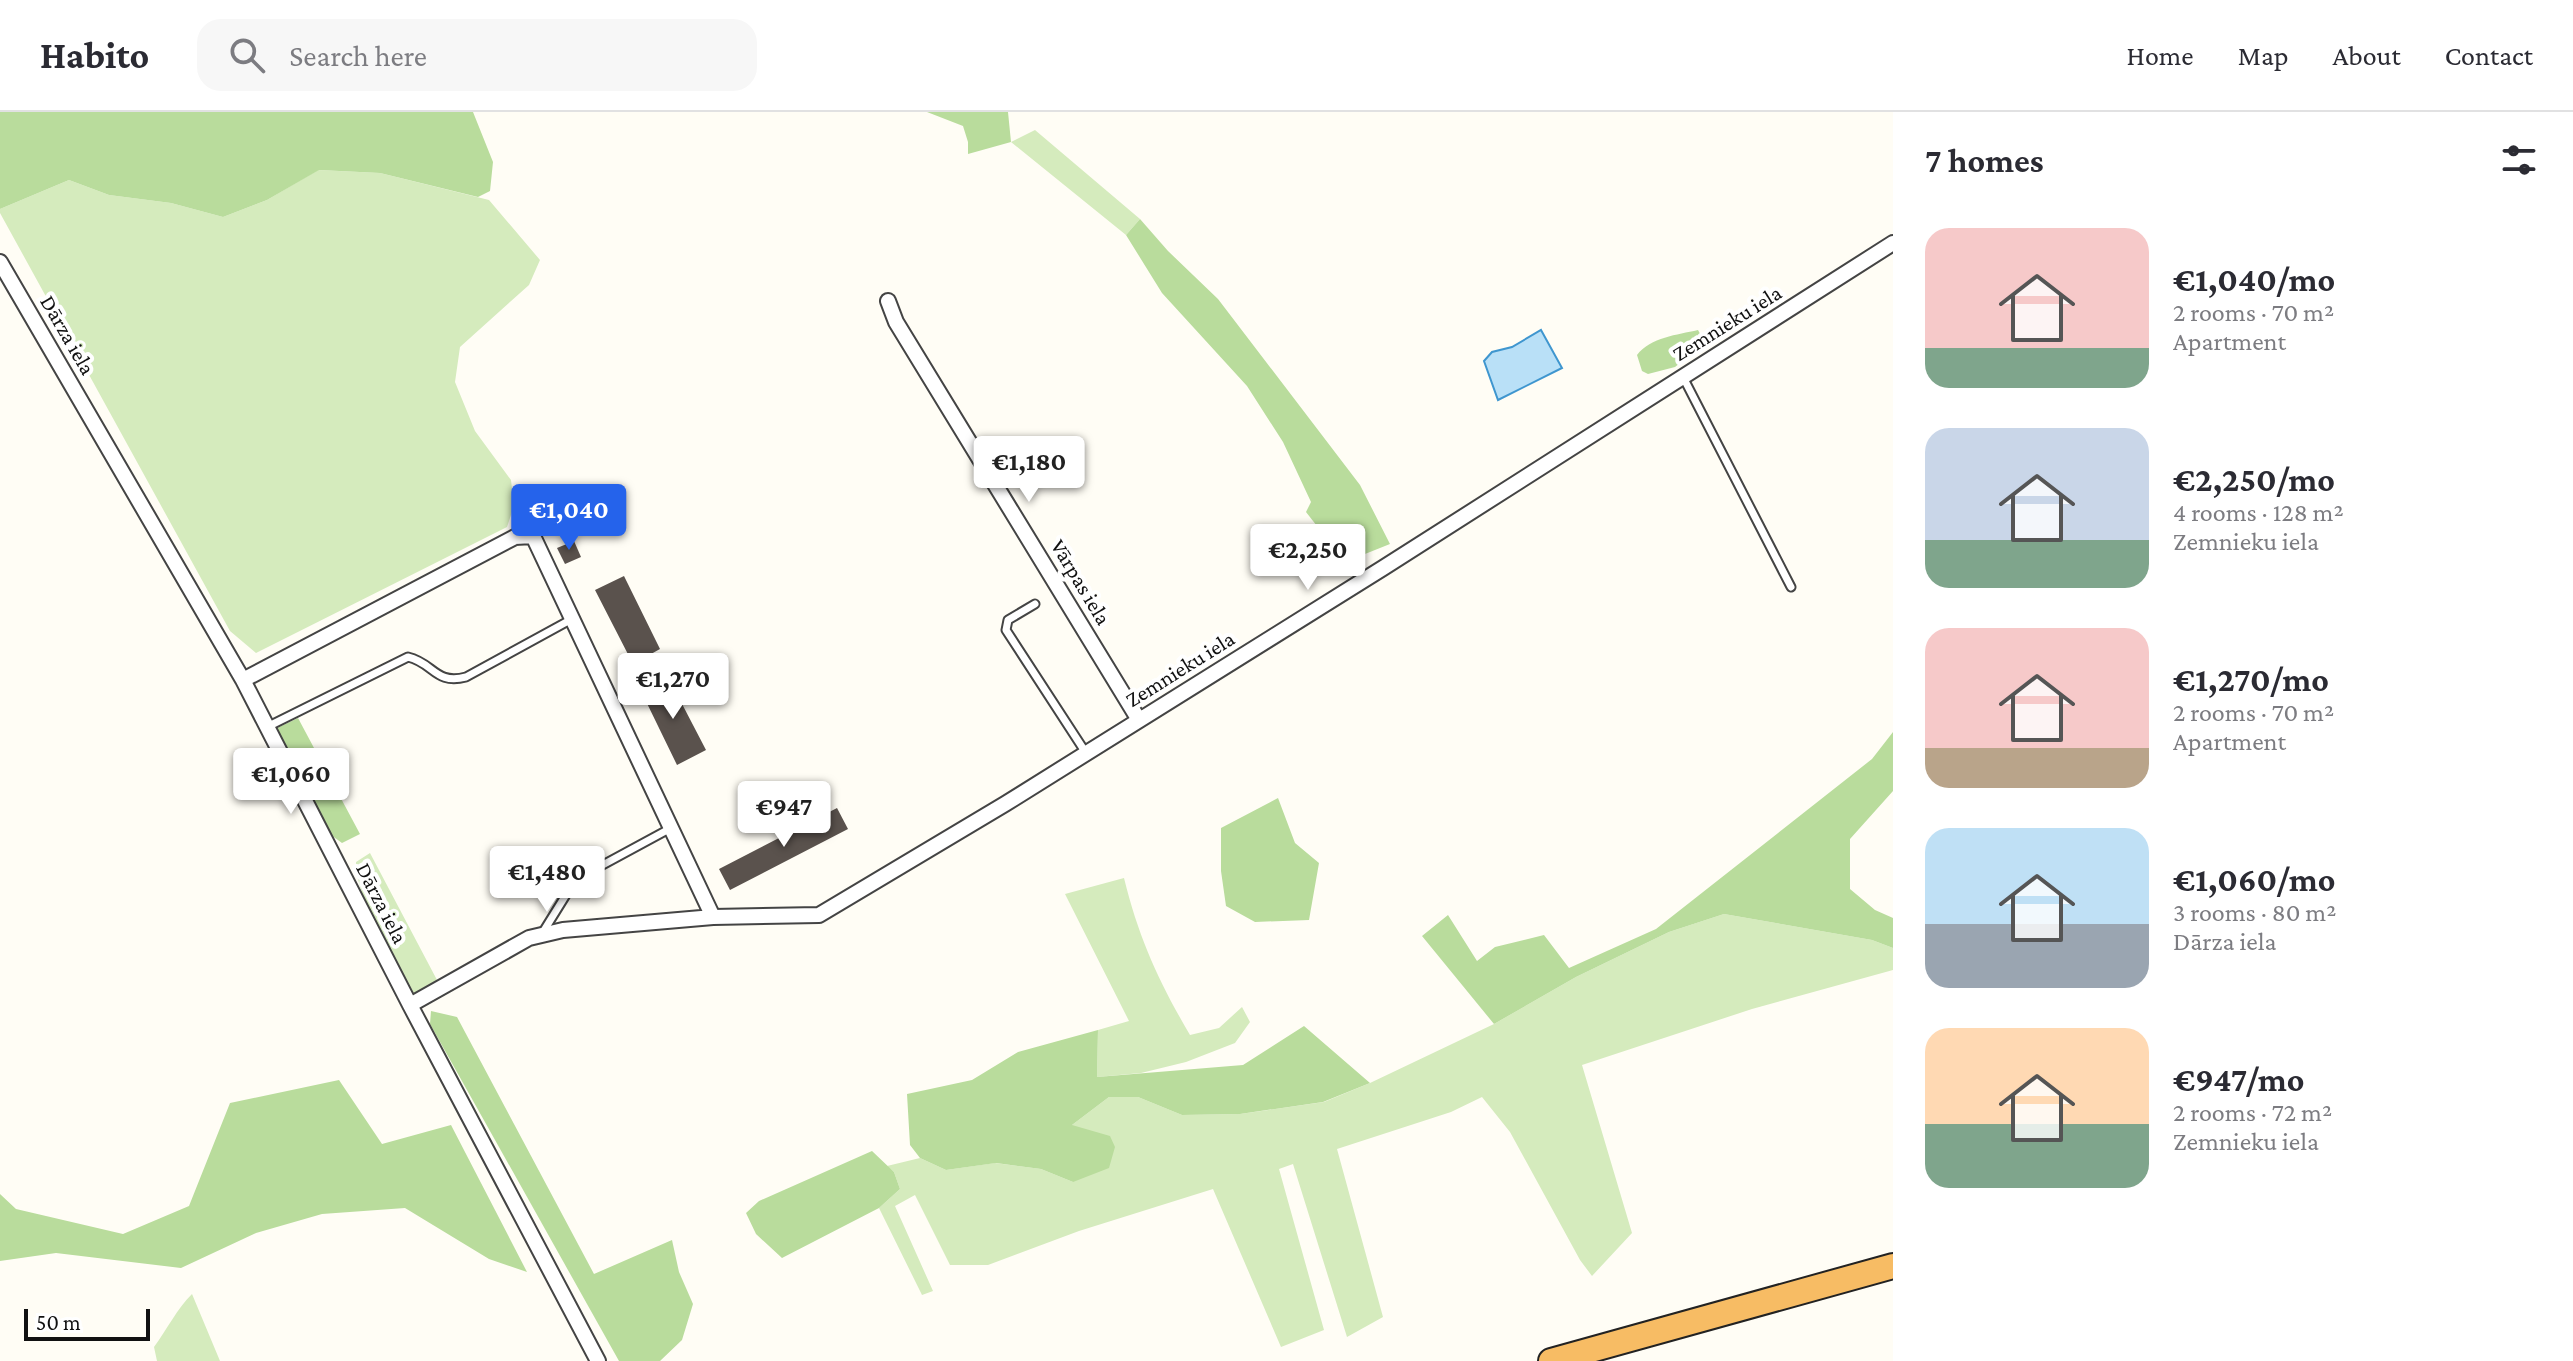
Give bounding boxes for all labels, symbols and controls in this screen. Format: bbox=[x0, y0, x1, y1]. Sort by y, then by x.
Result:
search box bbox=[197, 19, 757, 91]
icon: search bbox=[225, 33, 269, 77]
text: Habito bbox=[40, 34, 149, 76]
text: Search here bbox=[289, 39, 427, 72]
text: Home bbox=[2127, 40, 2194, 71]
text: Map bbox=[2238, 40, 2289, 71]
text: About bbox=[2333, 40, 2401, 71]
text: Contact bbox=[2445, 40, 2533, 71]
icon: filters bbox=[2497, 138, 2541, 182]
text: 7 homes bbox=[1925, 142, 2044, 179]
icon: home bbox=[1989, 260, 2085, 356]
text: €1,040/mo bbox=[2173, 261, 2335, 298]
street label: Zemnieku iela bbox=[1668, 280, 1786, 366]
street label: Dārza iela bbox=[35, 291, 101, 379]
text: 2 rooms · 70 m² bbox=[2173, 298, 2334, 327]
text: Apartment bbox=[2173, 327, 2286, 356]
pin: €1,180 bbox=[964, 436, 1094, 504]
text: €1,180 bbox=[992, 447, 1066, 476]
icon: home bbox=[1989, 460, 2085, 556]
text: €2,250/mo bbox=[2173, 461, 2335, 498]
pin: €1,040 bbox=[504, 484, 634, 552]
text: €1,040 bbox=[529, 495, 609, 524]
text: 4 rooms · 128 m² bbox=[2173, 498, 2344, 527]
pin: €2,250 bbox=[1243, 524, 1373, 592]
text: Zemnieku iela bbox=[2173, 527, 2319, 556]
street label: Vārpas iela bbox=[1046, 535, 1116, 629]
text: €2,250 bbox=[1268, 535, 1348, 564]
street label: Zemnieku iela bbox=[1121, 626, 1239, 712]
pin: €1,270 bbox=[608, 653, 738, 721]
icon: home bbox=[1989, 660, 2085, 756]
text: €1,270/mo bbox=[2173, 661, 2329, 698]
text: €1,270 bbox=[636, 664, 710, 693]
text: 2 rooms · 70 m² bbox=[2173, 698, 2334, 727]
text: Apartment bbox=[2173, 727, 2286, 756]
pin: €1,060 bbox=[226, 748, 356, 816]
text: €1,060 bbox=[251, 759, 331, 788]
pin: €947 bbox=[737, 781, 831, 849]
text: €947 bbox=[756, 792, 812, 821]
pin: €1,480 bbox=[482, 846, 612, 914]
text: €1,480 bbox=[508, 857, 586, 886]
street label: Dārza iela bbox=[351, 858, 413, 948]
icon: home bbox=[1989, 860, 2085, 956]
text: €1,060/mo bbox=[2173, 861, 2335, 898]
text: 3 rooms · 80 m² bbox=[2173, 898, 2336, 927]
text: Dārza iela bbox=[2173, 927, 2277, 956]
icon: home bbox=[1989, 1060, 2085, 1156]
text: €947/mo bbox=[2173, 1061, 2305, 1098]
text: 2 rooms · 72 m² bbox=[2173, 1098, 2332, 1127]
text: Zemnieku iela bbox=[2173, 1127, 2319, 1156]
scale bar bbox=[24, 1305, 150, 1341]
text: 50 m bbox=[36, 1310, 81, 1335]

